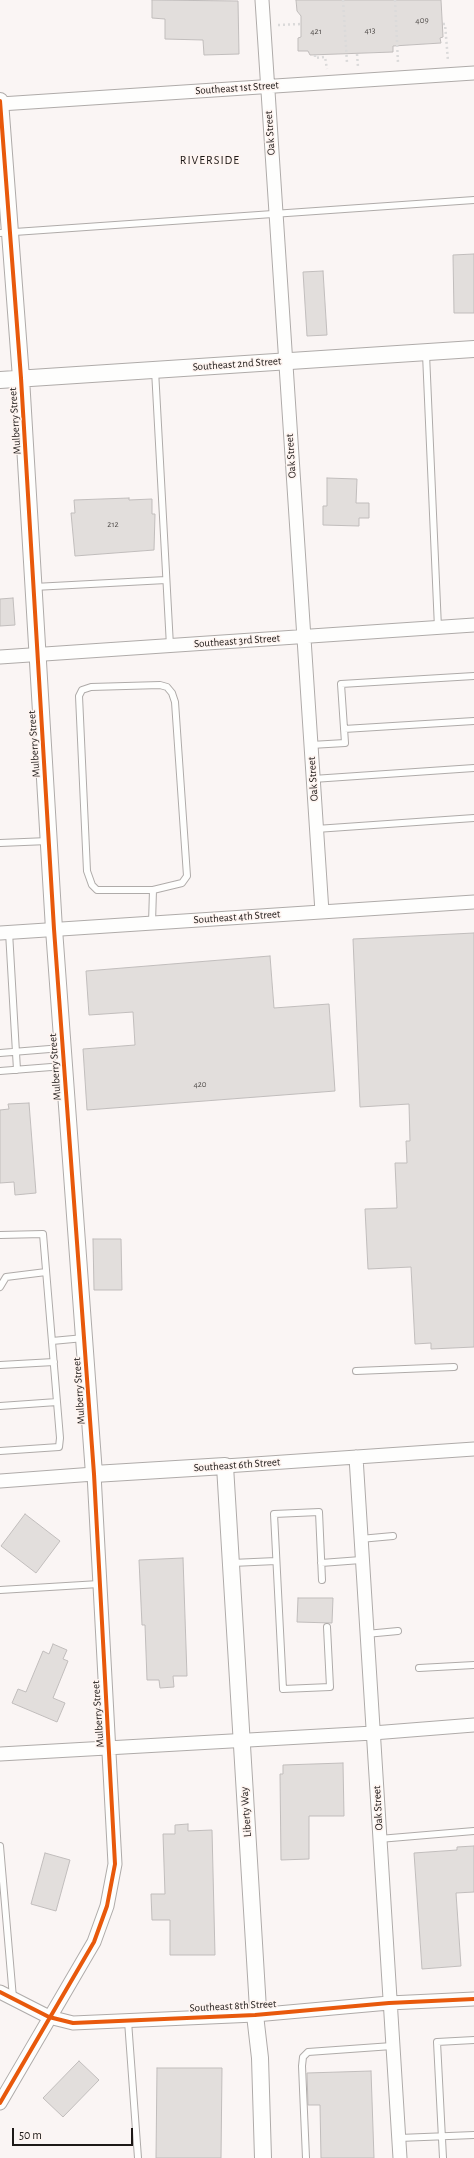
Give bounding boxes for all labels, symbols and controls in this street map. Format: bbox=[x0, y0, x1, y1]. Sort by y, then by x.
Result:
house number: 409 bbox=[415, 15, 429, 25]
house number: 413 bbox=[364, 25, 376, 35]
house number: 421 bbox=[310, 26, 322, 36]
street label: Southeast 1st Street bbox=[195, 78, 279, 98]
street label: Oak Street bbox=[262, 110, 278, 156]
district label: RIVERSIDE bbox=[180, 153, 240, 167]
street label: Southeast 2nd Street bbox=[192, 354, 282, 374]
street label: Mulberry Street bbox=[6, 387, 24, 455]
street label: Oak Street bbox=[283, 433, 299, 479]
house number: 212 bbox=[107, 519, 119, 529]
street label: Southeast 3rd Street bbox=[194, 631, 280, 651]
street label: Mulberry Street bbox=[25, 710, 43, 778]
street label: Oak Street bbox=[305, 756, 321, 802]
street label: Southeast 4th Street bbox=[193, 907, 281, 927]
street label: Mulberry Street bbox=[46, 1033, 64, 1101]
house number: 420 bbox=[193, 1079, 207, 1089]
street label: Mulberry Street bbox=[70, 1357, 88, 1425]
street label: Southeast 6th Street bbox=[193, 1455, 281, 1475]
street label: Mulberry Street bbox=[89, 1680, 107, 1748]
street label: Oak Street bbox=[370, 1785, 386, 1831]
street label: Liberty Way bbox=[238, 1786, 254, 1838]
street label: Southeast 8th Street bbox=[189, 1997, 277, 2015]
scale bar bbox=[14, 2120, 135, 2146]
text: 50 m bbox=[19, 2129, 42, 2141]

